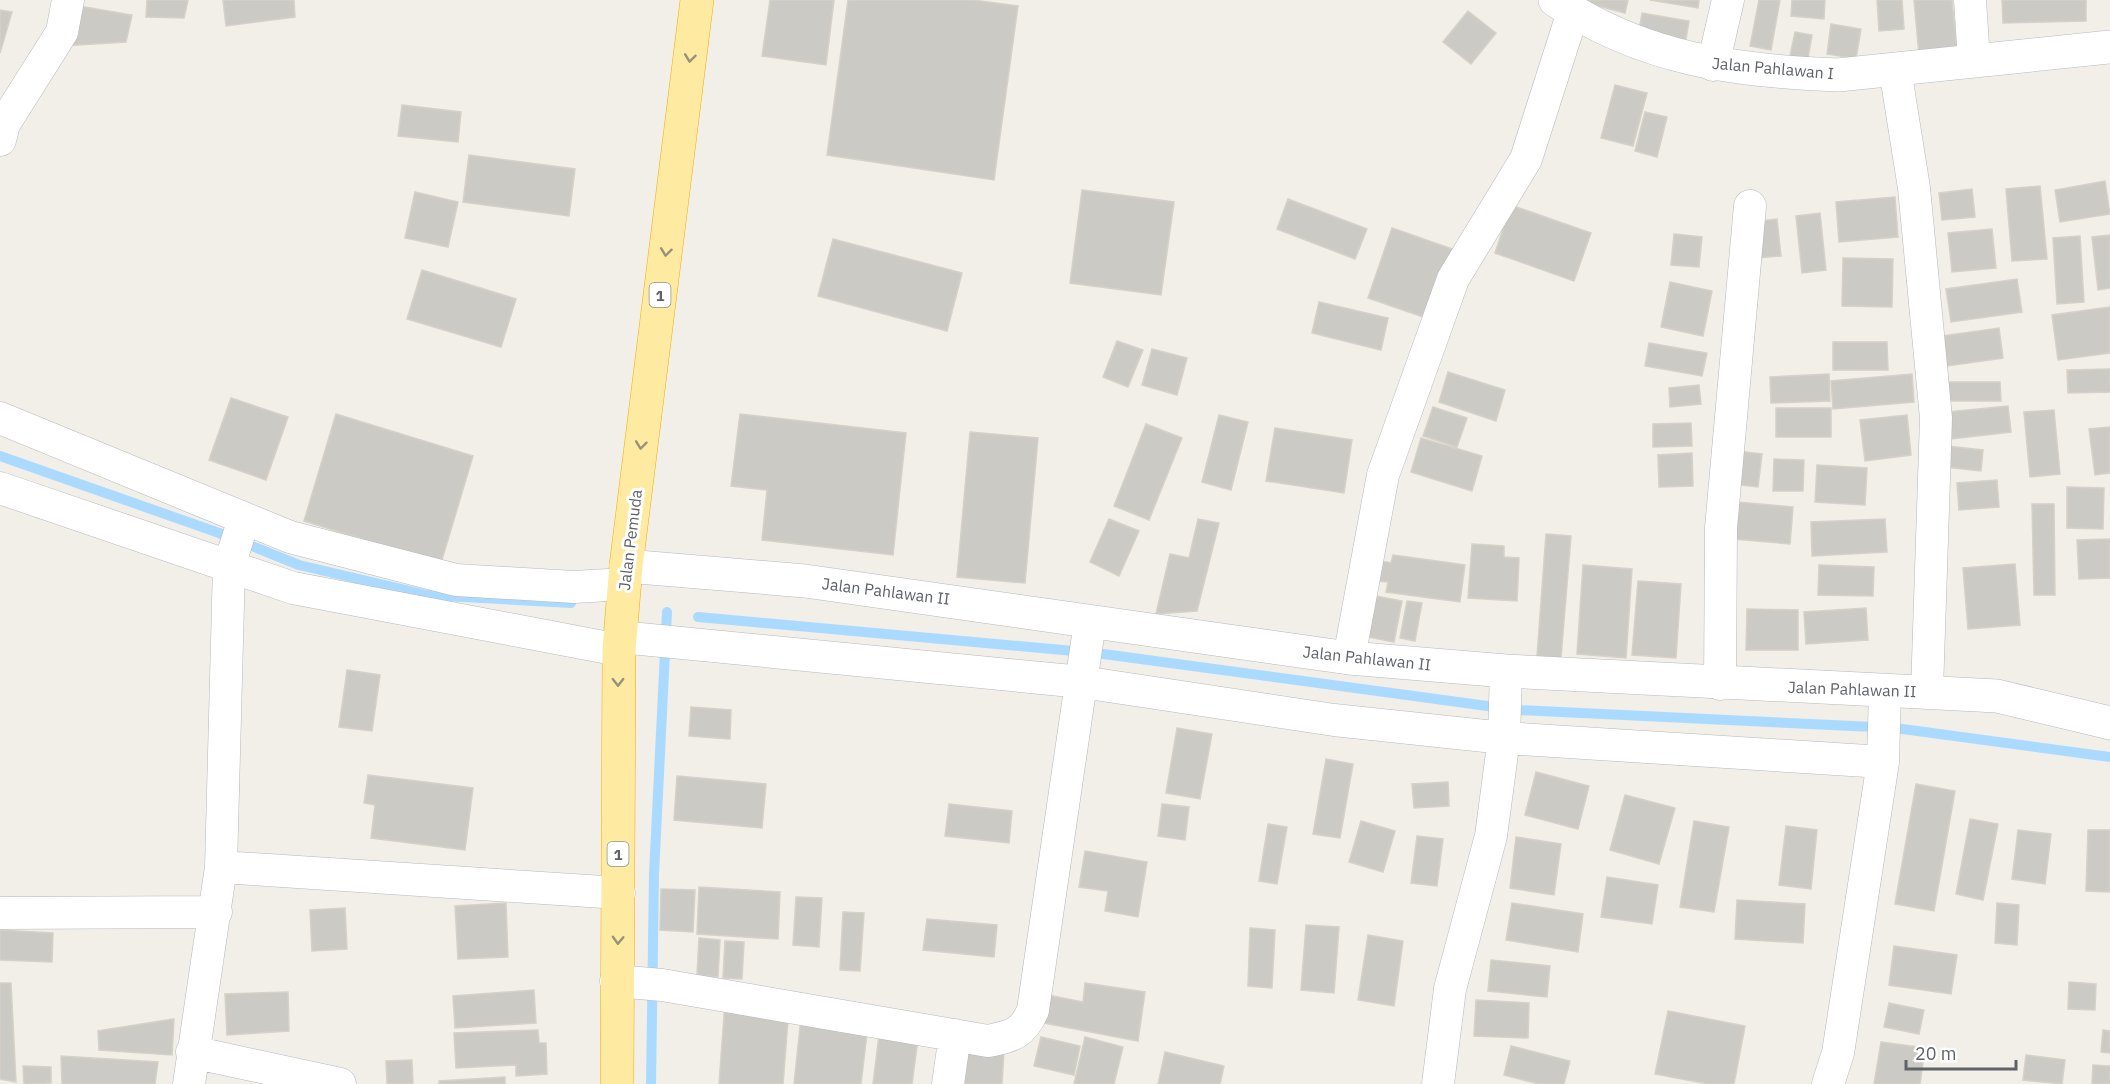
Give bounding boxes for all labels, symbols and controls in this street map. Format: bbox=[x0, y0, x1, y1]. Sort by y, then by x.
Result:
one-way arrow bbox=[684, 53, 696, 63]
street label: Jalan Pahlawan I bbox=[1711, 53, 1835, 83]
one-way arrow bbox=[660, 247, 672, 256]
road number: 1 bbox=[650, 283, 670, 307]
one-way arrow bbox=[636, 440, 648, 450]
street label: Jalan Pemuda bbox=[614, 488, 646, 592]
street label: Jalan Pahlawan II bbox=[821, 573, 951, 609]
street label: Jalan Pahlawan II bbox=[1302, 641, 1432, 675]
one-way arrow bbox=[612, 677, 624, 686]
street label: Jalan Pahlawan II bbox=[1787, 677, 1917, 701]
road number: 1 bbox=[608, 842, 628, 866]
one-way arrow bbox=[611, 935, 624, 944]
scale bar bbox=[1906, 1033, 2016, 1071]
text: 20 m bbox=[1915, 1042, 1957, 1065]

